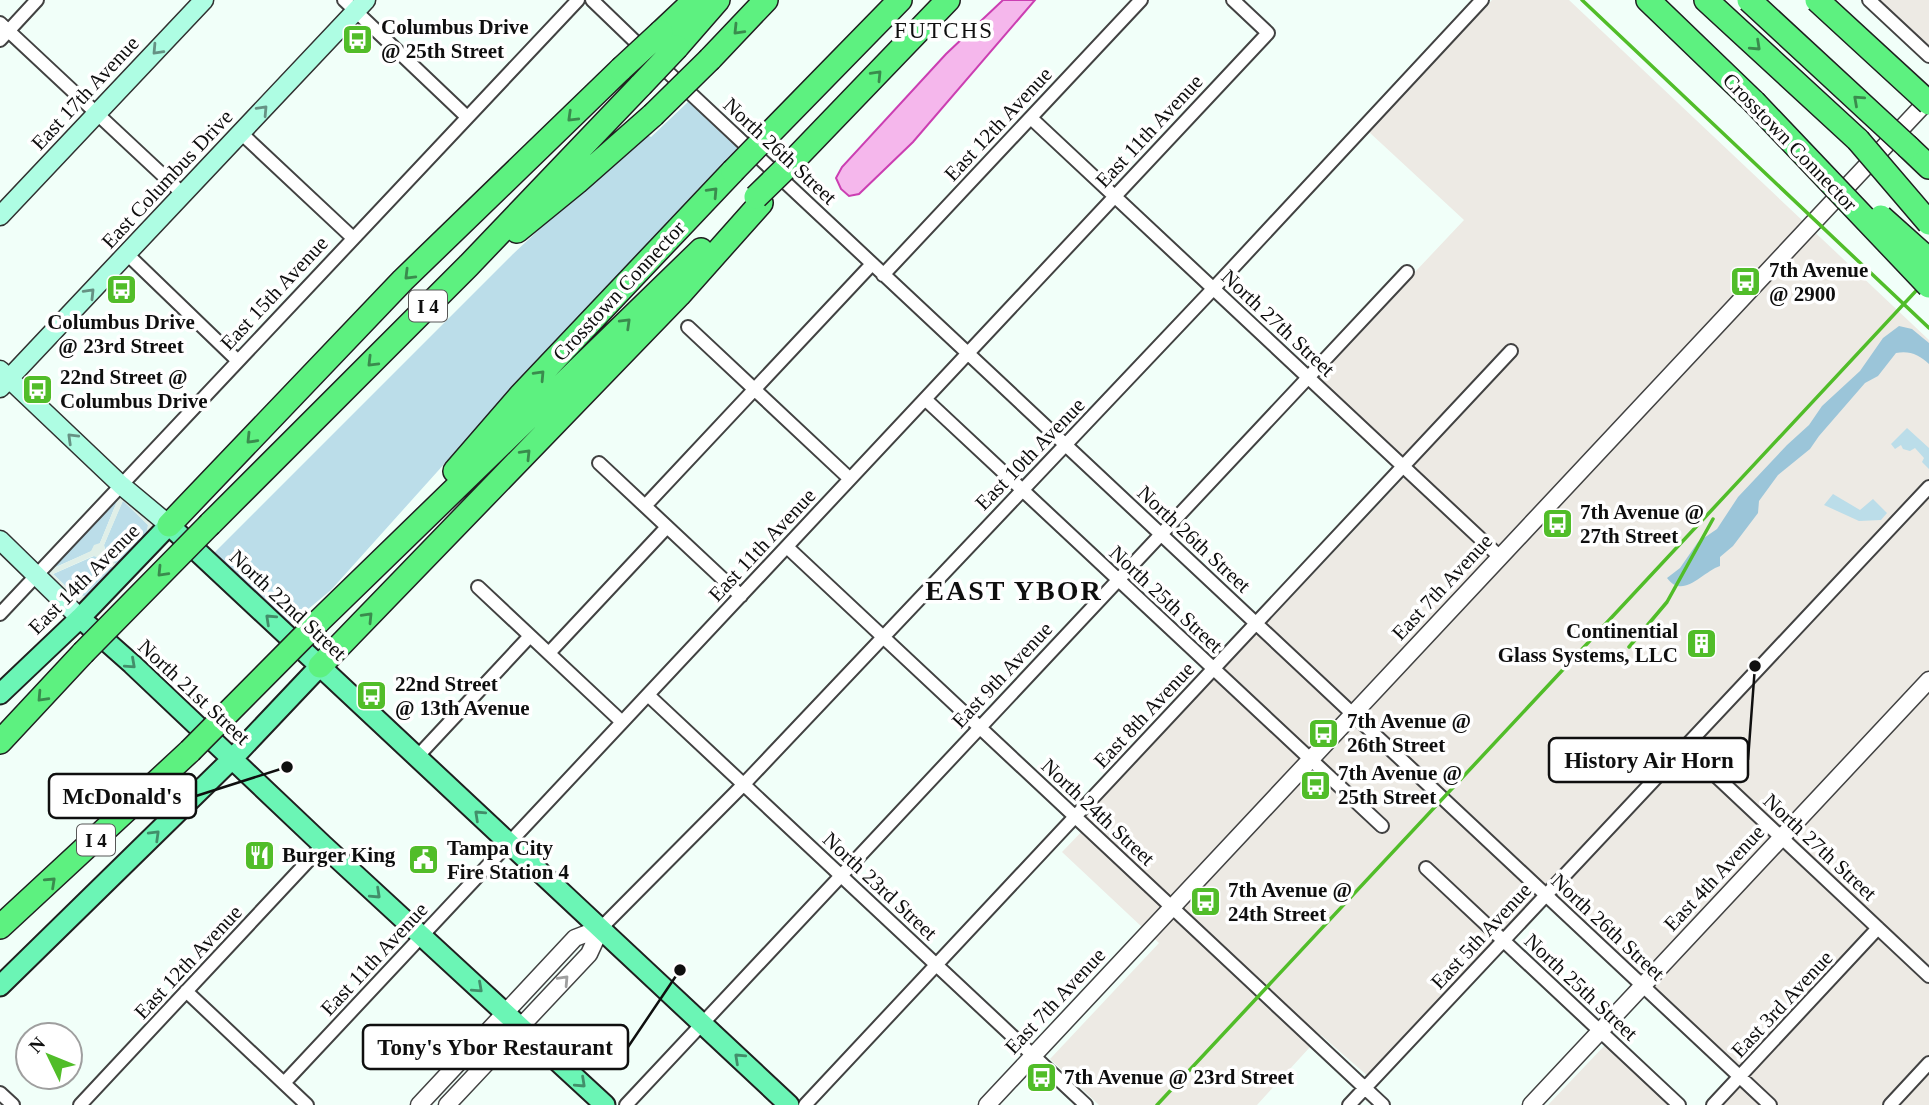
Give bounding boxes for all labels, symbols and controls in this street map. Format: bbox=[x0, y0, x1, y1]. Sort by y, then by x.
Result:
place label: Columbus Drive @ 25th Street bbox=[381, 15, 529, 63]
district label: FUTCHS bbox=[894, 18, 994, 43]
one-way arrow bbox=[734, 21, 747, 34]
bus stop icon: Columbus Drive @ 25th Street bbox=[341, 22, 375, 56]
street label: East 17th Avenue bbox=[26, 31, 144, 155]
one-way arrow bbox=[1748, 38, 1761, 51]
one-way arrow bbox=[153, 42, 165, 55]
street label: East 12th Avenue bbox=[939, 62, 1057, 186]
street label: Crosstown Connector bbox=[1718, 68, 1862, 216]
street label: East 11th Avenue bbox=[1091, 69, 1207, 193]
one-way arrow bbox=[868, 70, 881, 83]
street label: North 26th Street bbox=[718, 93, 842, 210]
one-way arrow bbox=[1853, 96, 1866, 108]
street label: East Columbus Drive bbox=[97, 105, 237, 253]
one-way arrow bbox=[254, 105, 267, 118]
one-way arrow bbox=[567, 108, 580, 121]
one-way arrow bbox=[704, 188, 717, 201]
street label: Crosstown Connector bbox=[548, 216, 690, 366]
street label: East 15th Avenue bbox=[215, 231, 333, 355]
place label: 7th Avenue @ 2900 bbox=[1769, 258, 1868, 306]
street label: North 27th Street bbox=[1216, 265, 1340, 382]
bus stop icon: 7th Avenue @ 2900 bbox=[1729, 265, 1763, 299]
one-way arrow bbox=[404, 267, 417, 280]
bus stop icon: Columbus Drive @ 23rd Street bbox=[104, 273, 138, 307]
one-way arrow bbox=[82, 288, 95, 301]
road number: I 4 bbox=[409, 290, 447, 322]
place label: Columbus Drive @ 23rd Street bbox=[47, 310, 195, 358]
one-way arrow bbox=[618, 318, 631, 331]
one-way arrow bbox=[367, 354, 380, 367]
place label: 22nd Street @ Columbus Drive bbox=[60, 365, 208, 413]
one-way arrow bbox=[531, 370, 544, 383]
bus stop icon: 22nd Street @ Columbus Drive bbox=[20, 372, 54, 406]
street label: East 10th Avenue bbox=[970, 393, 1090, 515]
one-way arrow bbox=[247, 431, 260, 444]
one-way arrow bbox=[67, 433, 80, 446]
one-way arrow bbox=[518, 449, 531, 462]
street label: North 26th Street bbox=[1132, 481, 1256, 598]
street label: East 11th Avenue bbox=[704, 483, 820, 607]
place label: 7th Avenue @ 27th Street bbox=[1580, 500, 1704, 548]
bus stop icon: 7th Avenue @ 27th Street bbox=[1540, 507, 1574, 541]
street label: East 14th Avenue bbox=[24, 519, 144, 639]
street label: East 7th Avenue bbox=[1387, 529, 1497, 645]
street label: North 25th Street bbox=[1104, 541, 1228, 658]
street label: North 22nd Street bbox=[225, 545, 351, 665]
one-way arrow bbox=[158, 564, 171, 577]
district label: EAST YBOR bbox=[925, 575, 1103, 606]
one-way arrow bbox=[359, 612, 372, 625]
one-way arrow bbox=[265, 615, 278, 627]
street label: East 9th Avenue bbox=[947, 617, 1057, 733]
place label: Continential Glass Systems, LLC bbox=[1498, 619, 1678, 667]
building icon: Continential Glass Systems, LLC bbox=[1684, 626, 1718, 660]
street label: North 21st Street bbox=[133, 634, 255, 750]
one-way arrow bbox=[123, 655, 136, 668]
street label: East 8th Avenue bbox=[1089, 657, 1199, 773]
place label: 22nd Street @ 13th Avenue bbox=[395, 672, 530, 720]
bus stop icon: 22nd Street @ 13th Avenue bbox=[355, 679, 389, 713]
one-way arrow bbox=[37, 689, 50, 702]
place label: 7th Avenue @ 26th Street bbox=[1347, 709, 1471, 757]
bus stop icon: 7th Avenue @ 26th Street bbox=[1307, 716, 1341, 750]
callout: History Air Horn bbox=[1549, 738, 1748, 782]
text: History Air Horn bbox=[1564, 748, 1734, 773]
street label: North 24th Street bbox=[1036, 754, 1160, 871]
place label: 7th Avenue @ 25th Street bbox=[1338, 761, 1462, 809]
bus stop icon: 7th Avenue @ 25th Street bbox=[1298, 768, 1332, 802]
callout: McDonald's bbox=[49, 774, 196, 818]
text: McDonald's bbox=[63, 784, 181, 809]
street label: North 27th Street bbox=[1758, 789, 1882, 906]
one-way arrow bbox=[474, 810, 487, 823]
street label: East 4th Avenue bbox=[1659, 820, 1769, 936]
road number: I 4 bbox=[77, 824, 115, 856]
street label: North 23rd Street bbox=[818, 827, 942, 945]
one-way arrow bbox=[147, 830, 160, 843]
place label: Tampa City Fire Station 4 bbox=[447, 836, 570, 884]
restaurant icon: Burger King bbox=[242, 838, 276, 872]
place label: Burger King bbox=[282, 843, 396, 867]
public building icon: Tampa City Fire Station 4 bbox=[407, 843, 441, 877]
street label: North 26th Street bbox=[1546, 869, 1670, 986]
one-way arrow bbox=[43, 878, 56, 890]
place label: 7th Avenue @ 24th Street bbox=[1228, 878, 1352, 926]
street label: East 5th Avenue bbox=[1426, 878, 1536, 994]
one-way arrow bbox=[368, 885, 381, 898]
bus stop icon: 7th Avenue @ 24th Street bbox=[1188, 885, 1222, 919]
street label: East 11th Avenue bbox=[316, 897, 432, 1021]
street label: East 12th Avenue bbox=[129, 900, 247, 1024]
street label: North 25th Street bbox=[1519, 929, 1643, 1046]
street label: East 7th Avenue bbox=[1000, 943, 1110, 1059]
street label: East 3rd Avenue bbox=[1726, 946, 1838, 1062]
one-way arrow bbox=[556, 975, 569, 988]
one-way arrow bbox=[470, 980, 483, 992]
north arrow bbox=[14, 1021, 84, 1091]
callout: Tony's Ybor Restaurant bbox=[363, 1025, 628, 1069]
text: N bbox=[25, 1032, 49, 1057]
text: Tony's Ybor Restaurant bbox=[377, 1035, 613, 1060]
one-way arrow bbox=[734, 1054, 747, 1067]
bus stop icon: 7th Avenue @ 23rd Street bbox=[1024, 1060, 1058, 1094]
place label: 7th Avenue @ 23rd Street bbox=[1064, 1065, 1294, 1089]
one-way arrow bbox=[572, 1074, 585, 1087]

